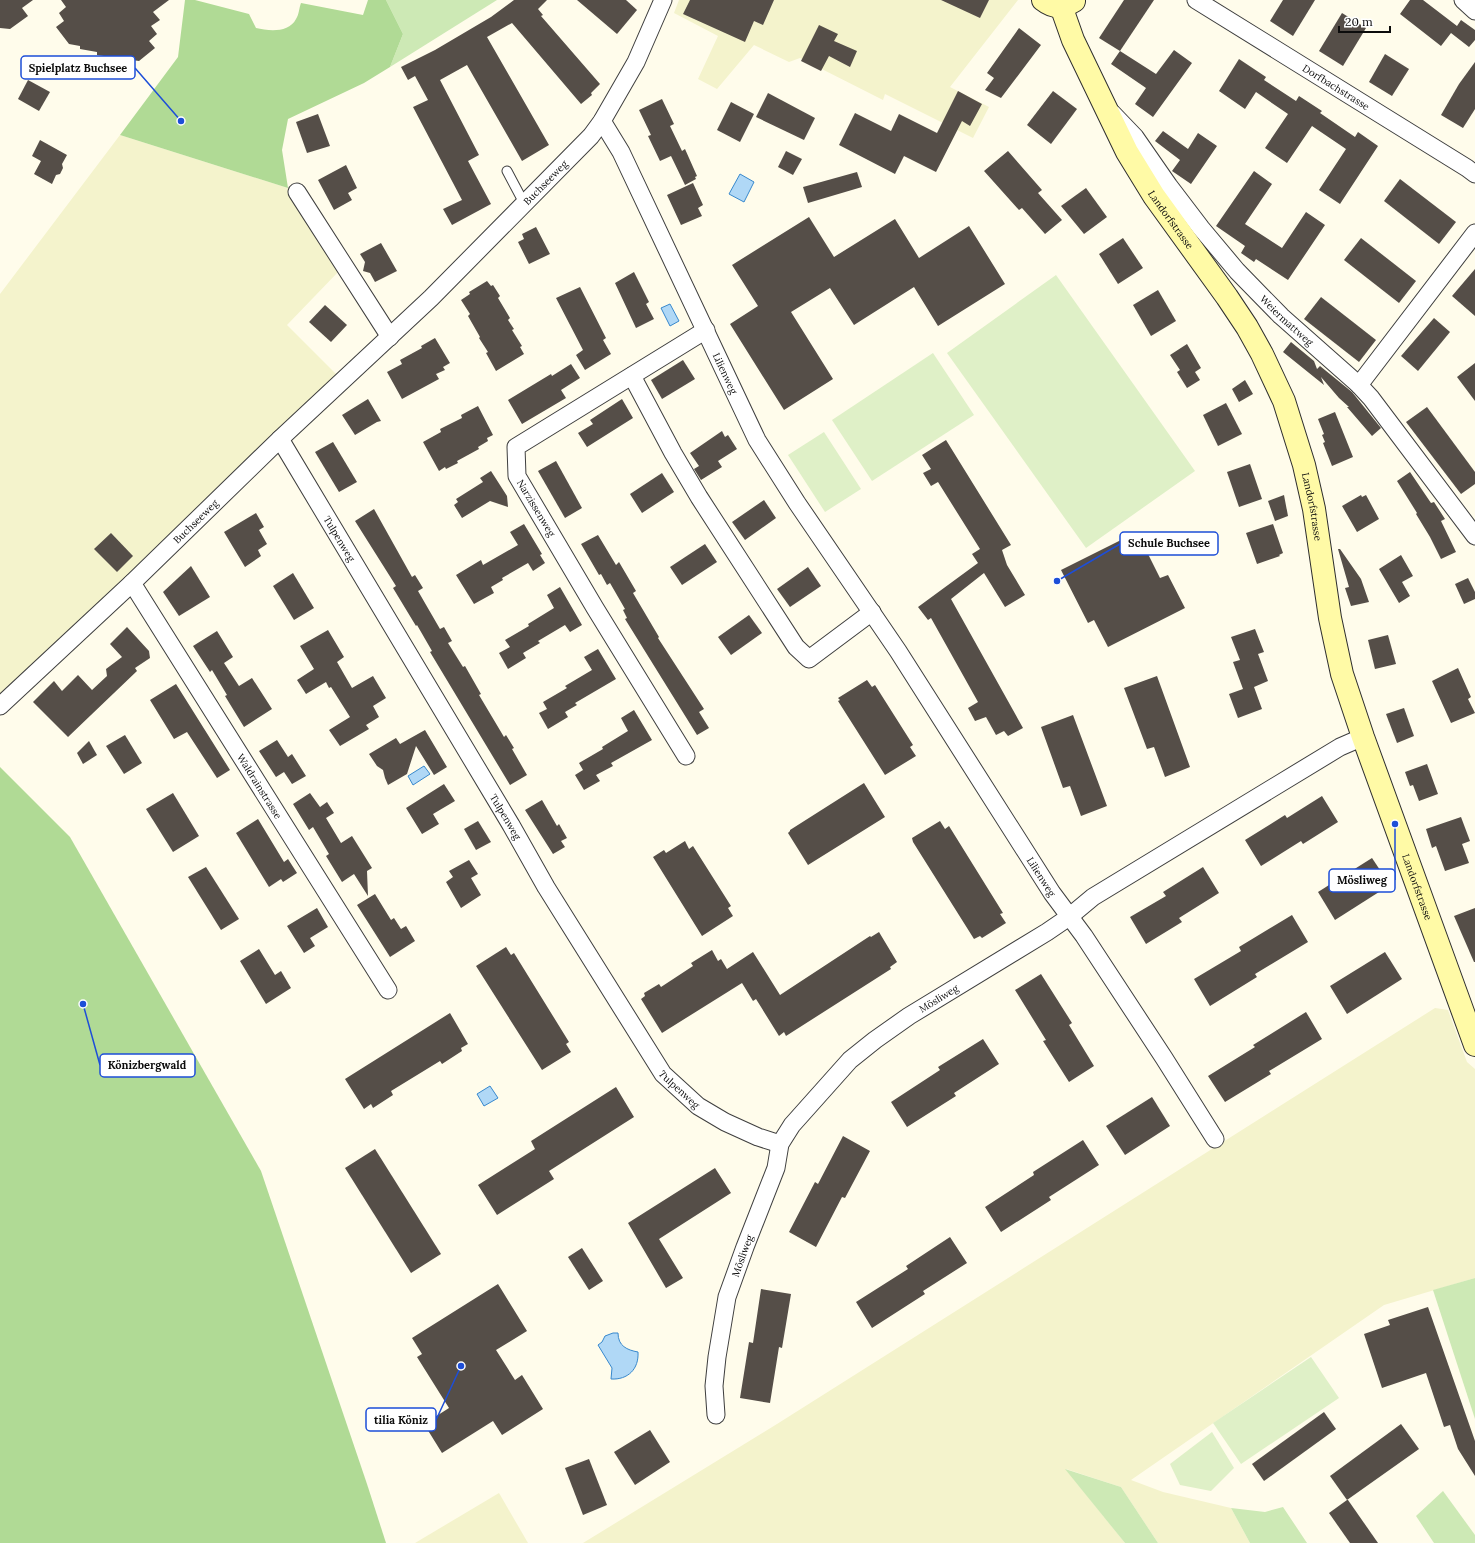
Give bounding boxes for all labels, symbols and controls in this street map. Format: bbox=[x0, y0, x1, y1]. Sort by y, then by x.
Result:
scale bar bbox=[1339, 8, 1390, 34]
text: 20 m bbox=[1345, 14, 1373, 29]
callout: Spielplatz Buchsee bbox=[21, 56, 135, 79]
text: Spielplatz Buchsee bbox=[29, 61, 127, 75]
street label: Dorfbachstrasse bbox=[1300, 61, 1373, 113]
street label: Buchseeweg bbox=[520, 157, 570, 207]
street label: Landorfstrasse bbox=[1145, 188, 1197, 252]
street label: Weiermattweg bbox=[1258, 292, 1317, 349]
street label: Lilienweg bbox=[710, 350, 741, 396]
street label: Landorfstrasse bbox=[1299, 471, 1325, 542]
street label: Narzissenweg bbox=[514, 477, 558, 539]
street label: Buchseeweg bbox=[170, 496, 221, 546]
street label: Tulpenweg bbox=[321, 513, 359, 564]
callout: Schule Buchsee bbox=[1120, 532, 1218, 555]
text: Schule Buchsee bbox=[1128, 536, 1210, 550]
street label: Waldrainstrasse bbox=[234, 751, 285, 822]
street label: Tulpenweg bbox=[487, 791, 525, 842]
street label: Landorfstrasse bbox=[1400, 852, 1436, 922]
street label: Lilienweg bbox=[1024, 854, 1059, 899]
callout: Mösliweg bbox=[1329, 869, 1395, 892]
text: Mösliweg bbox=[1337, 873, 1388, 887]
street label: Mösliweg bbox=[916, 981, 961, 1015]
callout: Könizbergwald bbox=[100, 1054, 195, 1077]
text: Könizbergwald bbox=[108, 1058, 187, 1072]
street label: Tulpenweg bbox=[656, 1068, 703, 1111]
street label: Mösliweg bbox=[728, 1232, 756, 1279]
callout: tilia Köniz bbox=[366, 1408, 436, 1431]
text: tilia Köniz bbox=[374, 1413, 428, 1427]

